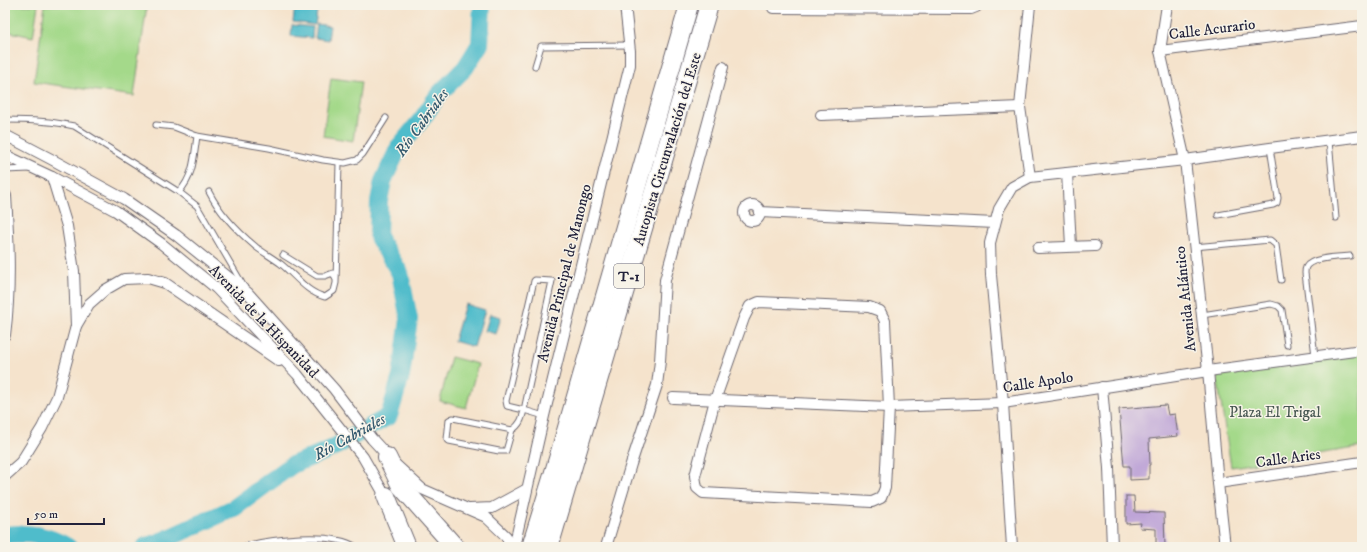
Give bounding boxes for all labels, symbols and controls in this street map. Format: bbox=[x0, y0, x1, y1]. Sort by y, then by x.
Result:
street label: Calle Acurario bbox=[1168, 15, 1256, 44]
street label: Autopista Circunvalación del Este bbox=[629, 50, 706, 248]
water label: Río Cabriales bbox=[390, 84, 454, 161]
street label: Avenida Principal de Manongo bbox=[533, 182, 596, 364]
street label: Avenida Atlántico bbox=[1170, 245, 1200, 353]
street label: Avenida de la Hispanidad bbox=[205, 261, 323, 382]
road number: T-1 bbox=[614, 264, 644, 288]
street label: Calle Apolo bbox=[1002, 368, 1075, 397]
park label: Plaza El Trigal bbox=[1229, 403, 1321, 422]
water label: Río Cabriales bbox=[309, 408, 390, 465]
street label: Calle Aries bbox=[1255, 445, 1322, 472]
scale bar bbox=[28, 500, 104, 526]
text: 50 m bbox=[34, 507, 58, 522]

